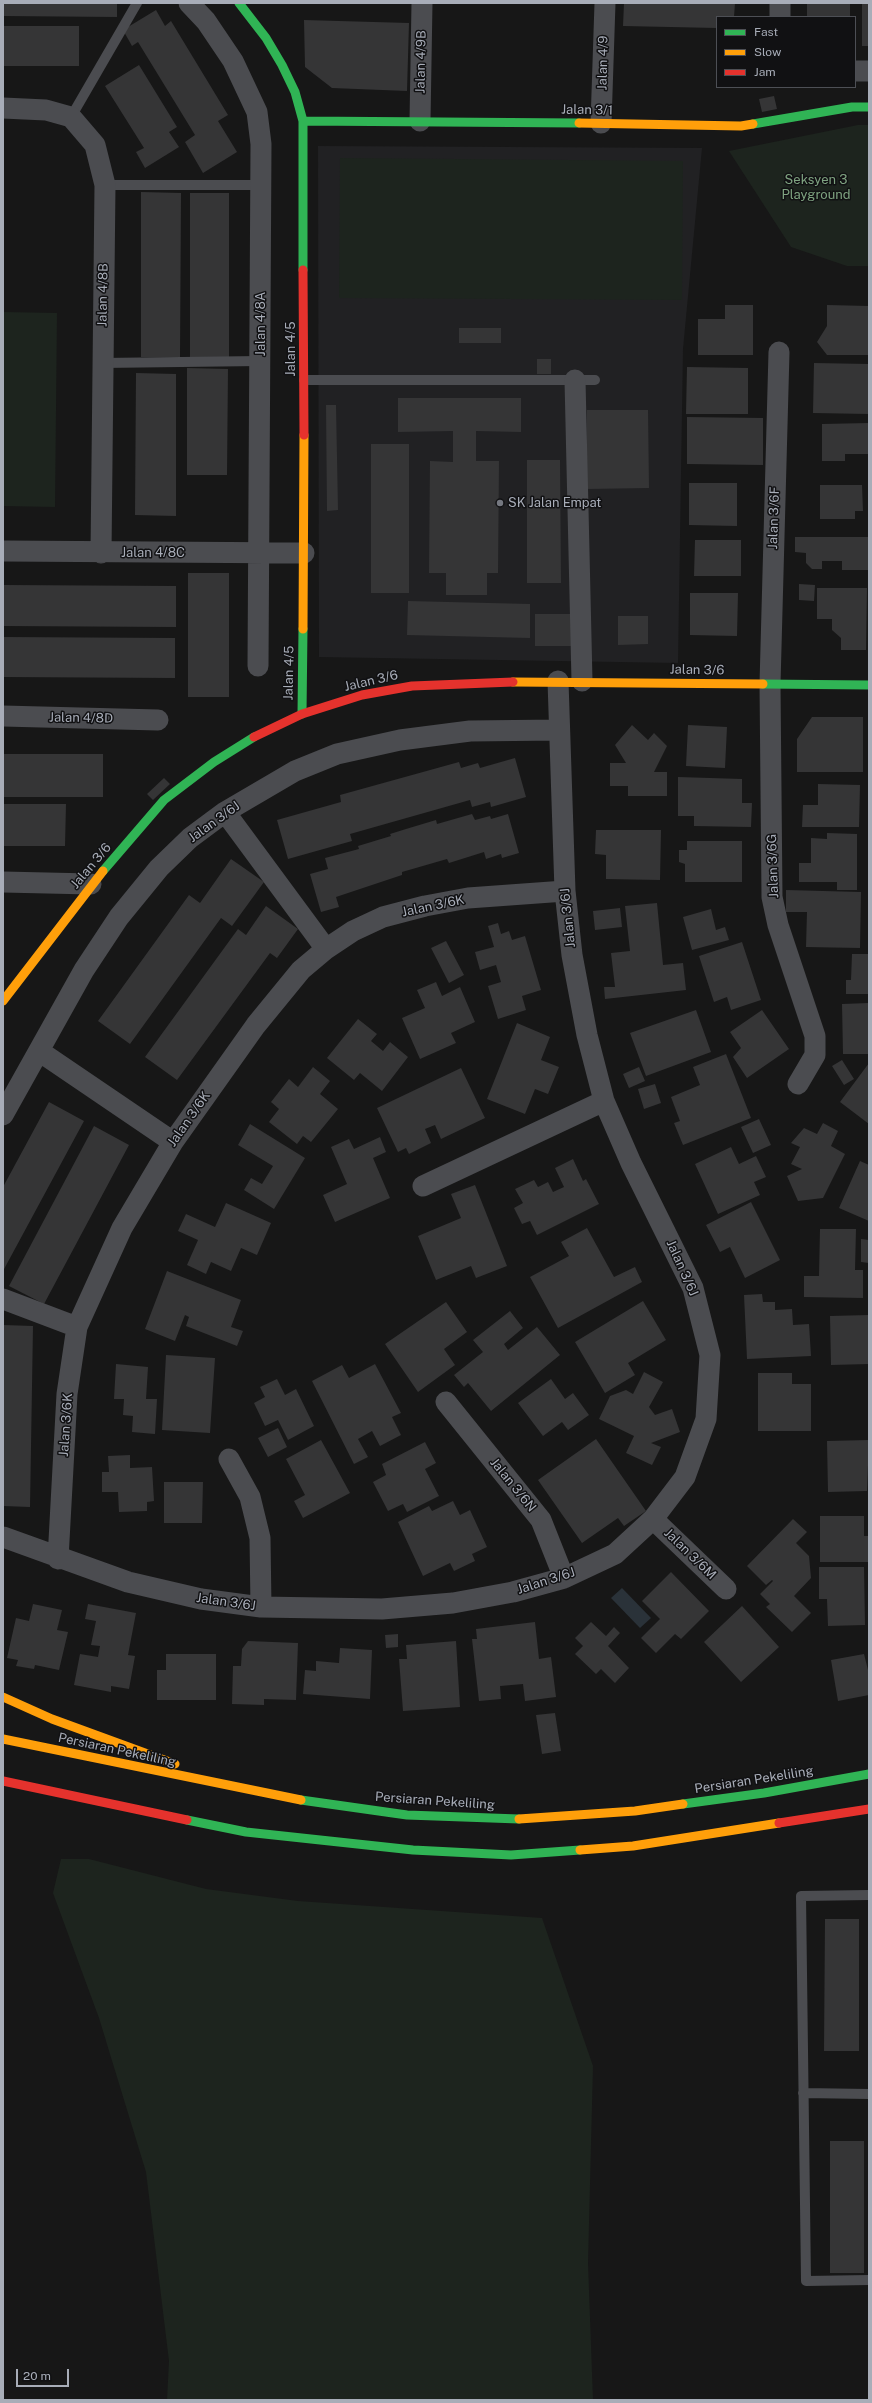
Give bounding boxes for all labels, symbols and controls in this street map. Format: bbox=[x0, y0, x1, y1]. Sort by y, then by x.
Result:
legend bbox=[716, 16, 856, 88]
text: Fast bbox=[754, 25, 778, 39]
street label: Jalan 4/9B bbox=[413, 30, 429, 94]
street label: Jalan 4/9 bbox=[595, 35, 611, 91]
text: Slow bbox=[754, 45, 781, 59]
text: Jam bbox=[754, 65, 776, 79]
street label: Jalan 3/1 bbox=[561, 102, 613, 118]
park label: Seksyen 3 Playground bbox=[781, 172, 851, 203]
street label: Jalan 4/8B bbox=[95, 263, 111, 327]
street label: Jalan 4/8A bbox=[253, 292, 269, 356]
street label: Jalan 4/5 bbox=[283, 321, 299, 377]
street label: Jalan 3/6F bbox=[765, 486, 783, 550]
place label: SK Jalan Empat bbox=[508, 495, 601, 511]
marker: SK Jalan Empat bbox=[495, 498, 505, 508]
street label: Jalan 4/8C bbox=[121, 545, 185, 561]
street label: Jalan 4/5 bbox=[281, 645, 297, 701]
street label: Jalan 3/6 bbox=[669, 662, 725, 678]
street label: Jalan 3/6 bbox=[343, 667, 399, 695]
street label: Jalan 4/8D bbox=[49, 710, 113, 726]
street label: Jalan 3/6J bbox=[185, 798, 243, 846]
street label: Jalan 3/6G bbox=[764, 834, 782, 898]
street label: Jalan 3/6 bbox=[67, 840, 115, 892]
street label: Jalan 3/6J bbox=[557, 887, 579, 949]
street label: Jalan 3/6K bbox=[400, 892, 466, 920]
street label: Jalan 3/6K bbox=[164, 1088, 214, 1150]
street label: Jalan 3/6J bbox=[663, 1237, 701, 1299]
street label: Jalan 3/6K bbox=[56, 1393, 76, 1457]
street label: Jalan 3/6N bbox=[487, 1455, 539, 1515]
street label: Jalan 3/6M bbox=[661, 1525, 719, 1583]
street label: Jalan 3/6J bbox=[515, 1564, 577, 1598]
street label: Jalan 3/6J bbox=[195, 1590, 257, 1614]
street label: Persiaran Pekeliling bbox=[57, 1730, 177, 1770]
street label: Persiaran Pekeliling bbox=[693, 1763, 815, 1797]
street label: Persiaran Pekeliling bbox=[375, 1789, 495, 1813]
scale bar bbox=[18, 2361, 71, 2387]
text: 20 m bbox=[23, 2369, 51, 2383]

